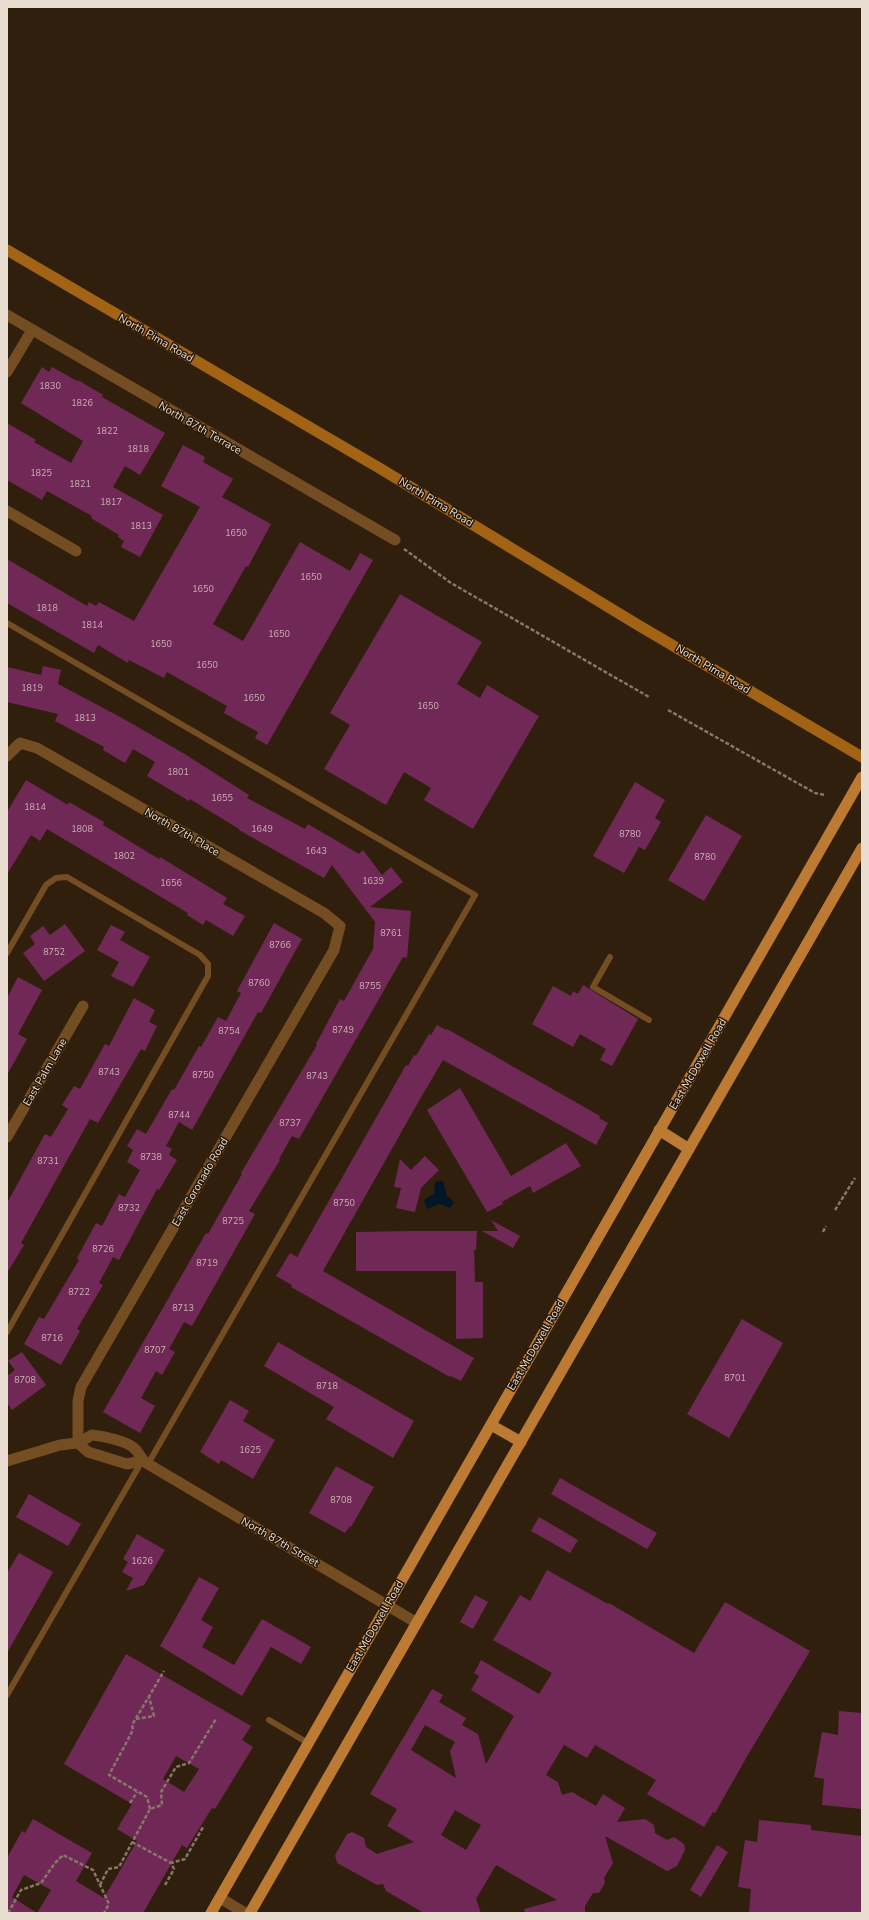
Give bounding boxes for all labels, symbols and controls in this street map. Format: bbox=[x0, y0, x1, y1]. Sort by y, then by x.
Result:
street label: North Pima Road bbox=[116, 310, 196, 366]
house number: 1830 bbox=[39, 380, 61, 392]
house number: 1826 bbox=[71, 397, 93, 409]
street label: North 87th Terrace bbox=[156, 398, 244, 458]
house number: 1822 bbox=[96, 425, 118, 437]
house number: 1818 bbox=[127, 443, 149, 455]
house number: 1825 bbox=[30, 467, 52, 479]
street label: North Pima Road bbox=[396, 474, 476, 530]
house number: 1821 bbox=[69, 478, 91, 490]
house number: 1817 bbox=[100, 496, 122, 508]
house number: 1813 bbox=[130, 520, 152, 532]
house number: 1650 bbox=[225, 527, 247, 539]
house number: 1650 bbox=[300, 571, 322, 583]
house number: 1650 bbox=[192, 583, 214, 595]
house number: 1818 bbox=[36, 602, 58, 614]
house number: 1814 bbox=[81, 619, 103, 631]
house number: 1650 bbox=[268, 628, 290, 640]
house number: 1650 bbox=[150, 638, 172, 650]
street label: North Pima Road bbox=[673, 641, 753, 697]
house number: 1650 bbox=[196, 659, 218, 671]
house number: 1819 bbox=[21, 682, 43, 694]
house number: 1650 bbox=[243, 692, 265, 704]
house number: 1650 bbox=[417, 700, 439, 712]
house number: 1813 bbox=[74, 712, 96, 724]
house number: 1801 bbox=[167, 766, 189, 778]
house number: 1655 bbox=[211, 792, 233, 804]
house number: 1814 bbox=[24, 801, 46, 813]
street label: North 87th Place bbox=[142, 804, 222, 860]
house number: 1808 bbox=[71, 823, 93, 835]
house number: 1649 bbox=[251, 823, 273, 835]
house number: 8780 bbox=[619, 828, 641, 840]
house number: 1643 bbox=[305, 845, 327, 857]
house number: 1802 bbox=[113, 850, 135, 862]
house number: 8780 bbox=[694, 851, 716, 863]
house number: 1639 bbox=[362, 875, 384, 887]
house number: 1656 bbox=[160, 877, 182, 889]
house number: 8761 bbox=[380, 927, 402, 939]
house number: 8766 bbox=[269, 939, 291, 951]
house number: 8752 bbox=[43, 946, 65, 958]
house number: 8760 bbox=[248, 977, 270, 989]
house number: 8755 bbox=[359, 980, 381, 992]
street label: East McDowell Road bbox=[666, 1016, 730, 1112]
house number: 8749 bbox=[332, 1024, 354, 1036]
house number: 8754 bbox=[218, 1025, 240, 1037]
street label: East Palm Lane bbox=[20, 1035, 71, 1109]
house number: 8743 bbox=[98, 1066, 120, 1078]
house number: 8750 bbox=[192, 1069, 214, 1081]
house number: 8743 bbox=[306, 1070, 328, 1082]
house number: 8744 bbox=[168, 1109, 190, 1121]
house number: 8737 bbox=[279, 1117, 301, 1129]
street label: East Coronado Road bbox=[168, 1135, 232, 1229]
house number: 8738 bbox=[140, 1151, 162, 1163]
house number: 8731 bbox=[37, 1155, 59, 1167]
house number: 8750 bbox=[333, 1197, 355, 1209]
house number: 8732 bbox=[118, 1202, 140, 1214]
house number: 8725 bbox=[222, 1215, 244, 1227]
house number: 8726 bbox=[92, 1243, 114, 1255]
house number: 8719 bbox=[196, 1257, 218, 1269]
house number: 8722 bbox=[68, 1286, 90, 1298]
street label: East McDowell Road bbox=[504, 1297, 568, 1393]
house number: 8713 bbox=[172, 1302, 194, 1314]
house number: 8716 bbox=[41, 1332, 63, 1344]
house number: 8707 bbox=[144, 1344, 166, 1356]
house number: 8701 bbox=[724, 1372, 746, 1384]
house number: 8708 bbox=[14, 1374, 36, 1386]
house number: 8718 bbox=[316, 1380, 338, 1392]
house number: 1625 bbox=[239, 1444, 261, 1456]
house number: 8708 bbox=[330, 1494, 352, 1506]
street label: North 87th Street bbox=[238, 1514, 322, 1570]
house number: 1626 bbox=[131, 1555, 153, 1567]
street label: East McDowell Road bbox=[343, 1578, 407, 1674]

